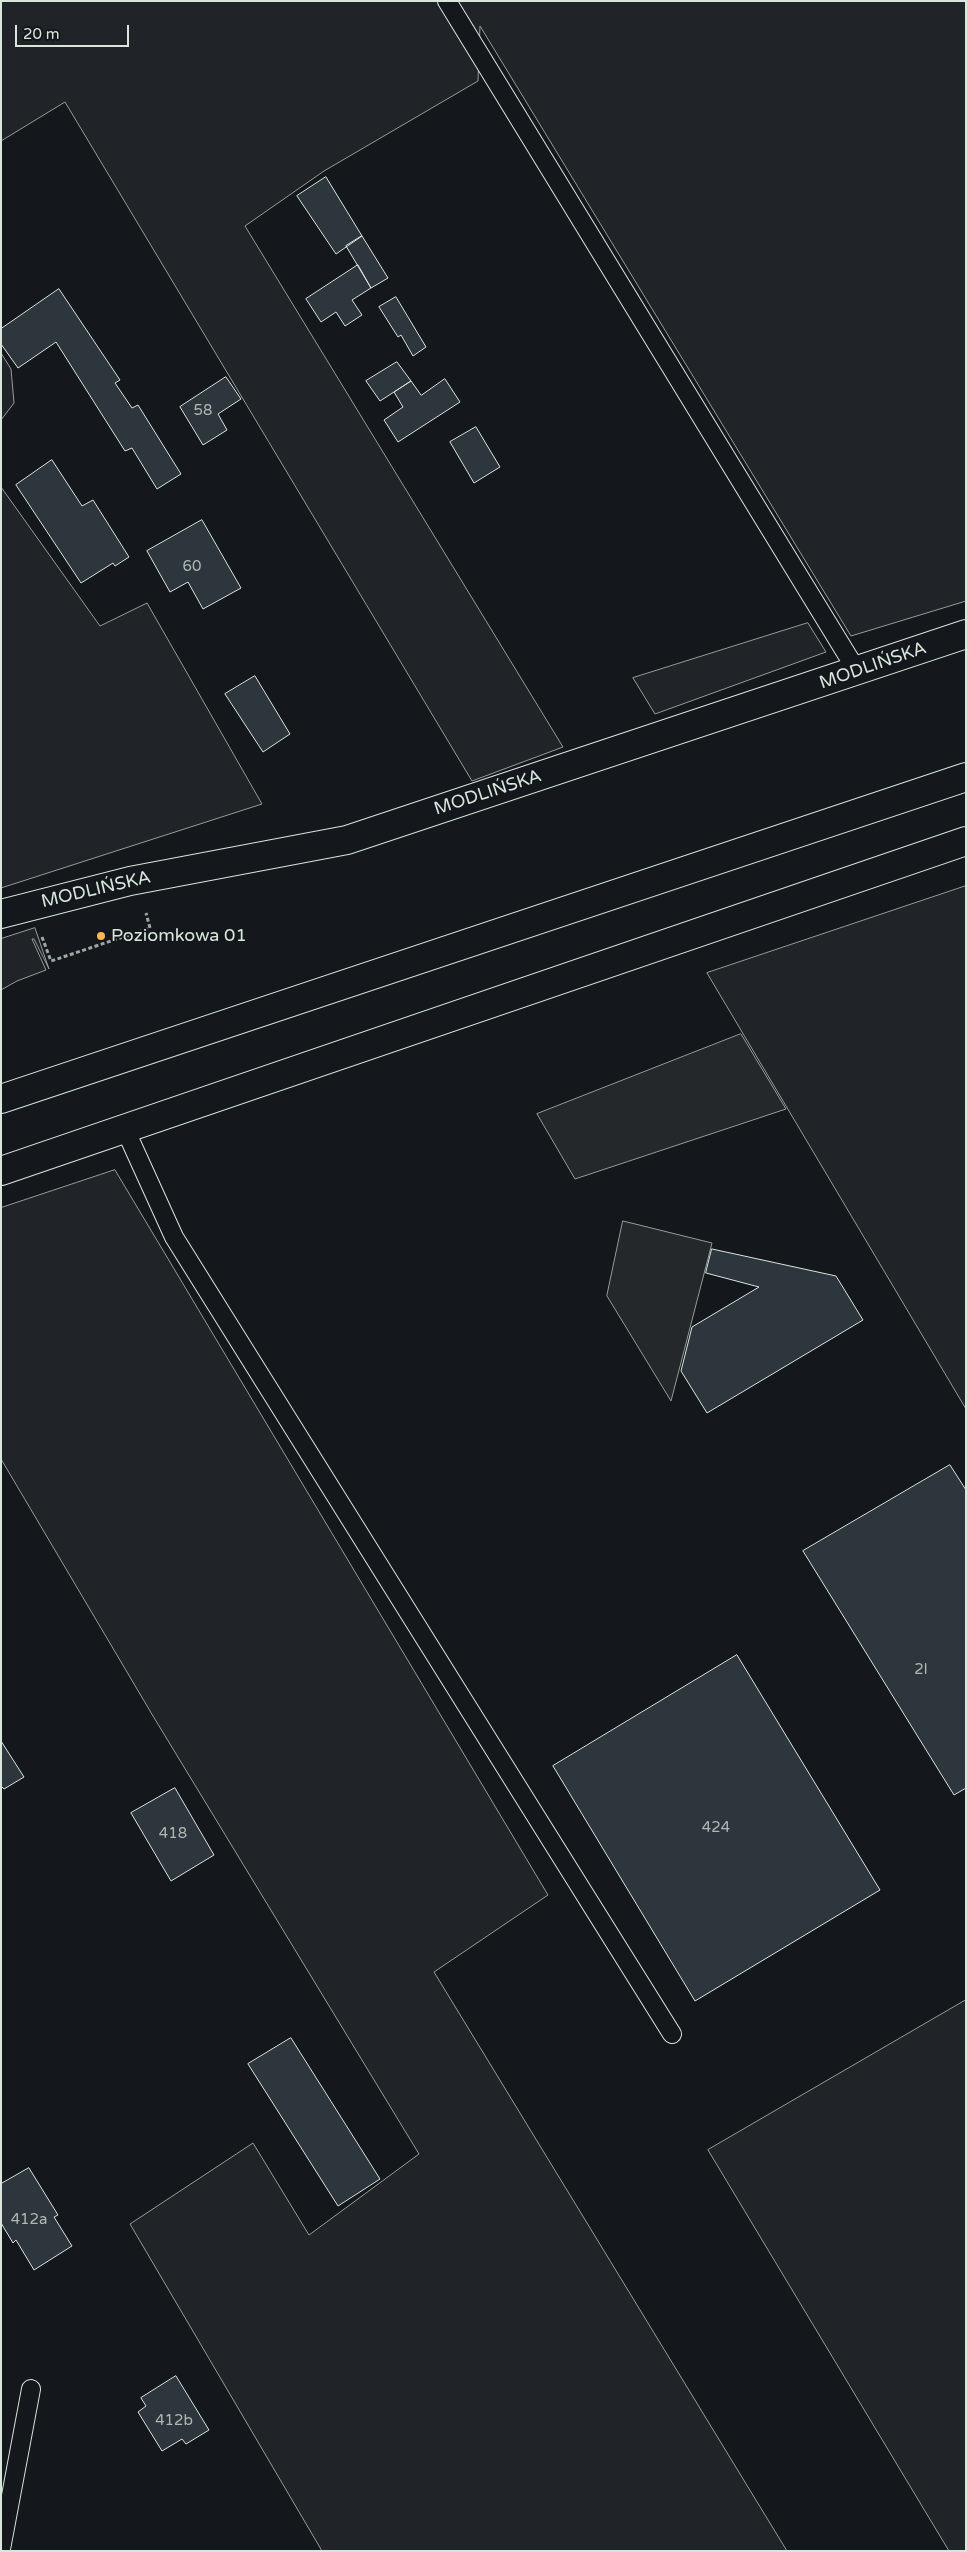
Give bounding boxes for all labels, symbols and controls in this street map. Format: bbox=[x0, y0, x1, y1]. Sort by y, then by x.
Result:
scale bar bbox=[18, 15, 131, 47]
text: 20 m bbox=[23, 25, 60, 43]
house number: 58 bbox=[194, 402, 212, 420]
house number: 60 bbox=[183, 558, 201, 576]
street label: MODLIŃSKA bbox=[817, 638, 929, 694]
street label: MODLIŃSKA bbox=[432, 765, 544, 821]
street label: MODLIŃSKA bbox=[39, 867, 153, 913]
place label: Poziomkowa 01 bbox=[111, 925, 247, 947]
marker: Poziomkowa 01 bbox=[95, 930, 107, 942]
house number: 2I bbox=[914, 1661, 928, 1679]
house number: 424 bbox=[702, 1819, 730, 1837]
house number: 418 bbox=[159, 1825, 187, 1843]
house number: 412a bbox=[11, 2211, 47, 2229]
house number: 412b bbox=[155, 2412, 193, 2430]

